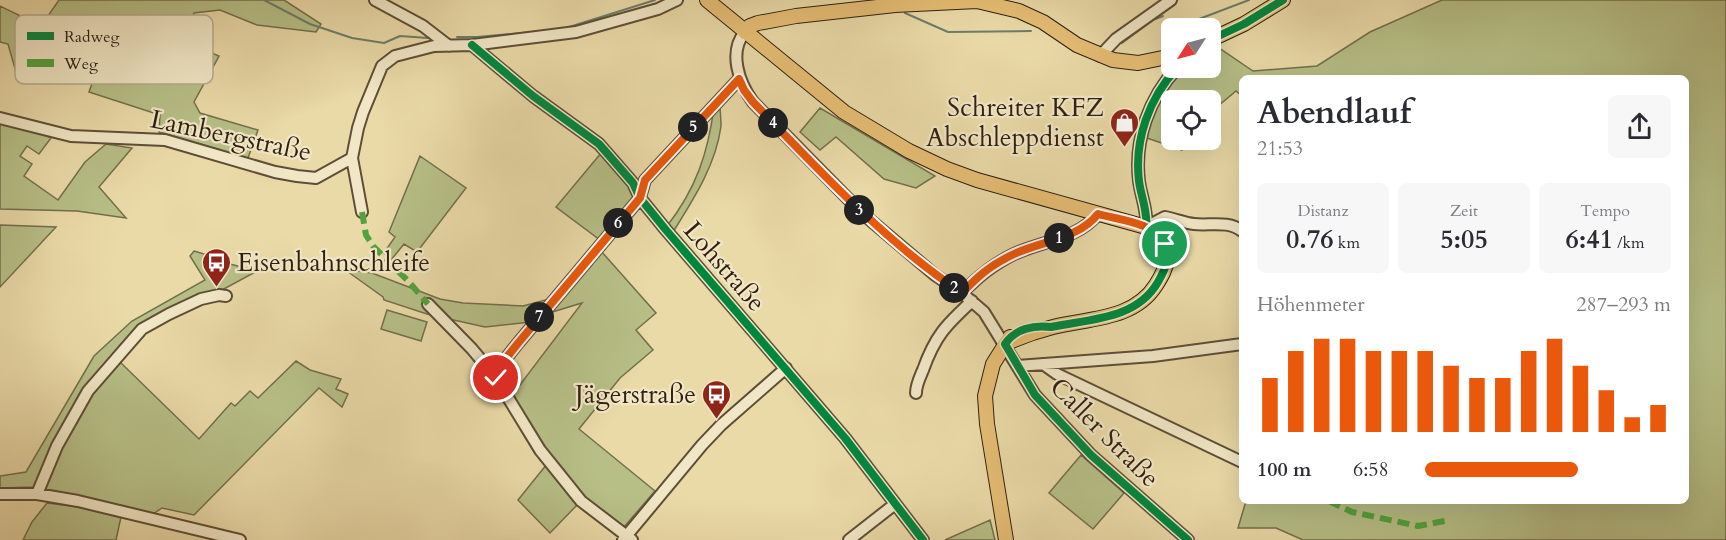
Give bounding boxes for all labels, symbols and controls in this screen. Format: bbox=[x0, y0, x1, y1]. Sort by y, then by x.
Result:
legend bbox=[15, 15, 213, 84]
north arrow bbox=[1161, 18, 1221, 78]
map controls bbox=[1161, 18, 1221, 150]
text: Radweg bbox=[64, 26, 120, 48]
text: Weg bbox=[63, 53, 98, 75]
place label: Schreiter KFZ Abschleppdienst bbox=[926, 90, 1104, 155]
button: locate bbox=[1161, 90, 1221, 150]
text: Abendlauf bbox=[1257, 90, 1411, 135]
button: share bbox=[1608, 95, 1671, 158]
street label: Lambergstraße bbox=[147, 101, 315, 170]
shop icon: Schreiter KFZ Abschleppdienst bbox=[1109, 106, 1141, 148]
pin: 4 bbox=[758, 108, 788, 138]
pin: 5 bbox=[678, 112, 708, 142]
text: 4 bbox=[769, 112, 777, 134]
text: 5 bbox=[689, 116, 697, 138]
text: 21:53 bbox=[1257, 135, 1303, 162]
pin: 3 bbox=[844, 195, 874, 225]
text: 3 bbox=[855, 199, 863, 221]
text: Distanz bbox=[1297, 200, 1349, 222]
text: Zeit bbox=[1450, 200, 1478, 222]
text: Tempo bbox=[1580, 200, 1630, 222]
pin: 6 bbox=[603, 208, 633, 238]
text: 6 bbox=[614, 212, 622, 234]
street label: Lohstraße bbox=[676, 214, 774, 319]
pin bbox=[1139, 218, 1190, 269]
text: 0.76 bbox=[1286, 222, 1334, 257]
text: 5:05 bbox=[1440, 222, 1488, 257]
text: 6:41 bbox=[1565, 222, 1613, 257]
pin: 1 bbox=[1044, 223, 1074, 253]
text: 1 bbox=[1055, 227, 1063, 249]
icon: arrive bbox=[1148, 227, 1181, 260]
text: km bbox=[1334, 232, 1360, 254]
text: /km bbox=[1613, 232, 1645, 254]
place label: Eisenbahnschleife bbox=[237, 245, 430, 280]
bus stop icon: Eisenbahnschleife bbox=[200, 246, 232, 288]
pin: 2 bbox=[939, 273, 969, 303]
text: 2 bbox=[950, 277, 958, 299]
text: Höhenmeter bbox=[1257, 291, 1365, 318]
text: 287–293 m bbox=[1576, 291, 1671, 318]
pin: 7 bbox=[524, 302, 554, 332]
text: 7 bbox=[535, 306, 543, 328]
pin bbox=[470, 352, 521, 403]
icon: check bbox=[479, 361, 512, 394]
street label: Caller Straße bbox=[1042, 370, 1167, 495]
place label: Jägerstraße bbox=[571, 377, 696, 412]
bus stop icon: Jägerstraße bbox=[701, 378, 733, 420]
text: 100 m bbox=[1257, 456, 1312, 483]
text: 6:58 bbox=[1353, 456, 1389, 483]

